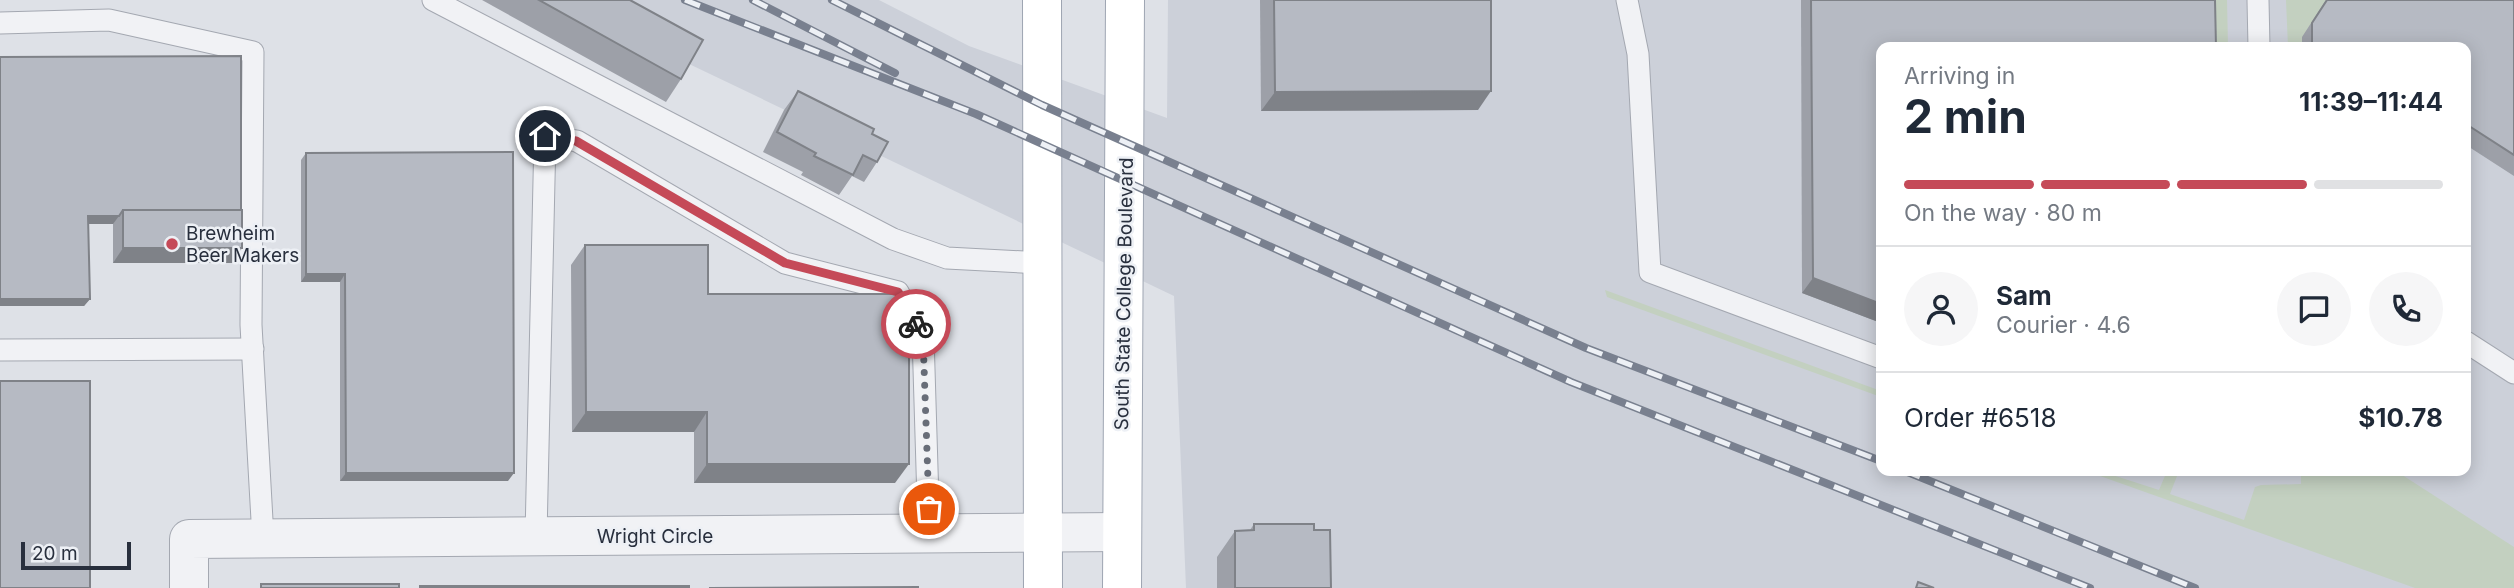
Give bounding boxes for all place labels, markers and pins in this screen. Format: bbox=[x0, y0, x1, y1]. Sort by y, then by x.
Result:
pin bbox=[515, 106, 575, 166]
place label: Brewheim Beer Makers bbox=[186, 222, 299, 267]
marker: Brewheim Beer Makers bbox=[164, 236, 180, 252]
pin bbox=[899, 479, 959, 539]

